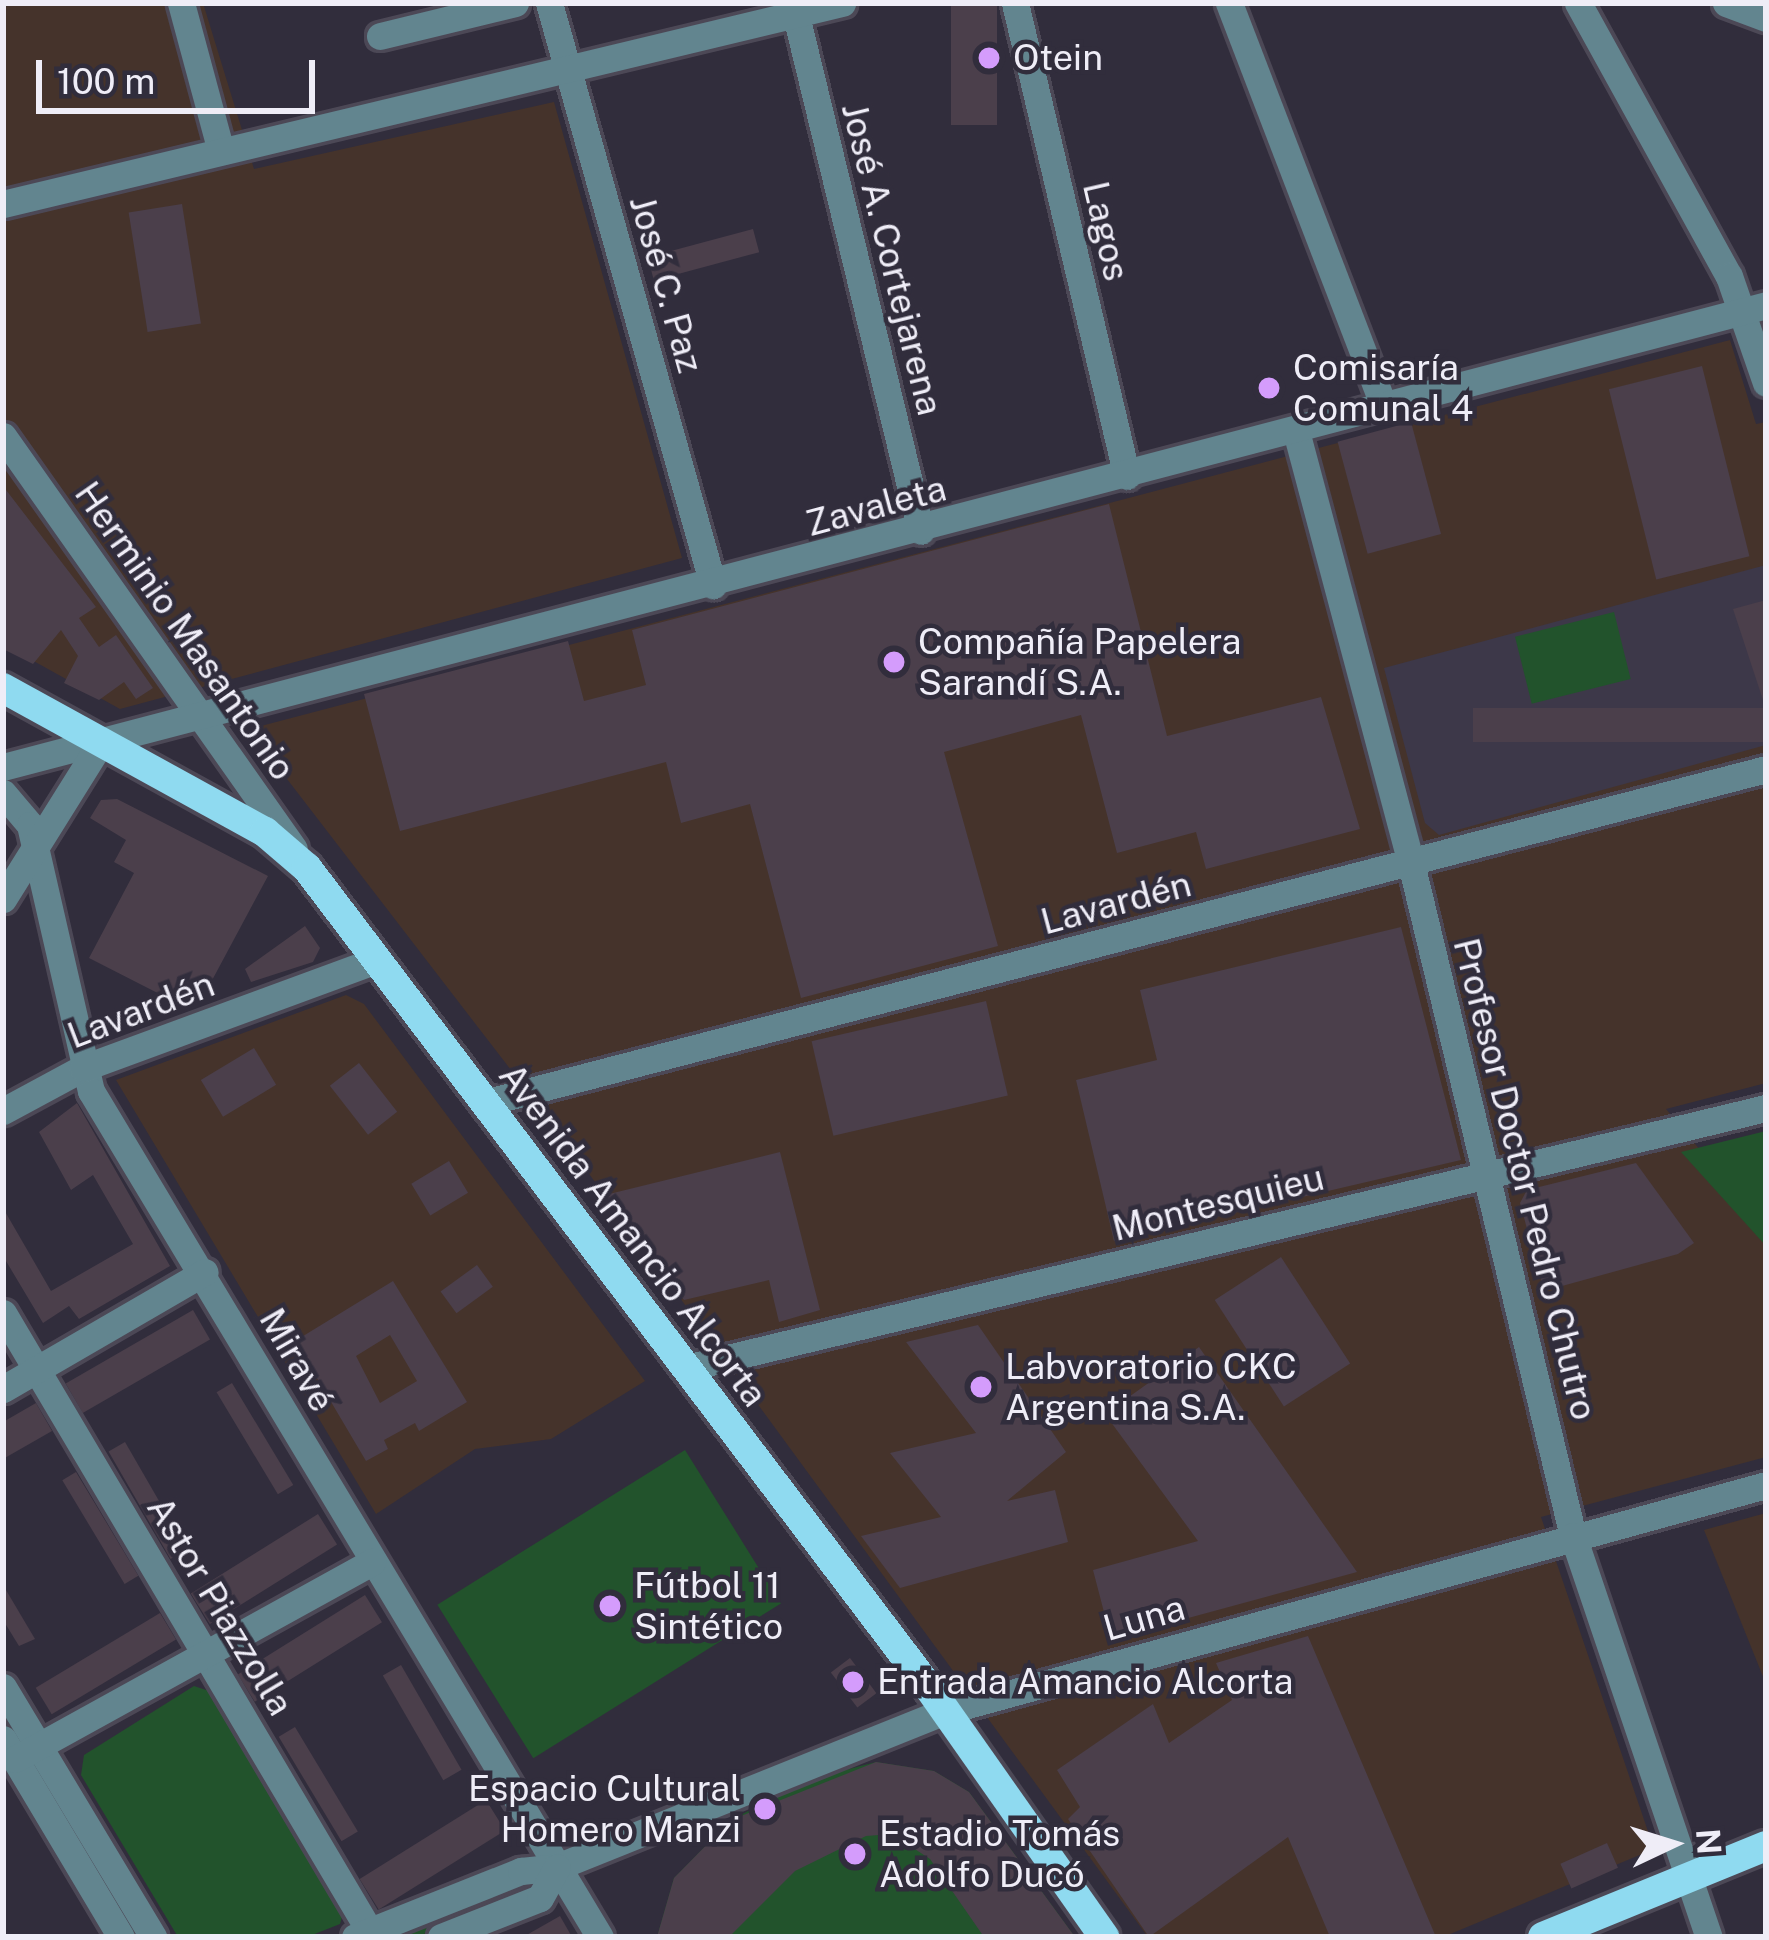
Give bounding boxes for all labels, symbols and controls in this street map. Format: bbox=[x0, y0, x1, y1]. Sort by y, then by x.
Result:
scale bar bbox=[42, 36, 321, 110]
place label: Otein bbox=[1013, 36, 1103, 80]
marker: Otein bbox=[976, 45, 1002, 71]
text: 100 m bbox=[57, 60, 155, 102]
street label: José A. Cortejarena bbox=[832, 98, 952, 420]
street label: Lagos bbox=[1074, 177, 1138, 285]
street label: José C. Paz bbox=[620, 190, 712, 378]
place label: Comisaría Comunal 4 bbox=[1293, 345, 1473, 430]
marker: Comisaría Comunal 4 bbox=[1256, 375, 1282, 401]
street label: Zavaleta bbox=[801, 467, 951, 545]
street label: Herminio Masantonio bbox=[66, 473, 304, 789]
place label: Compañía Papelera Sarandí S.A. bbox=[918, 619, 1242, 704]
marker: Compañía Papelera Sarandí S.A. bbox=[881, 649, 907, 675]
street label: Lavardén bbox=[1036, 862, 1196, 944]
street label: Profesor Doctor Pedro Chutro bbox=[1444, 934, 1606, 1424]
street label: Lavardén bbox=[62, 962, 220, 1058]
street label: Avenida Amancio Alcorta bbox=[490, 1055, 776, 1415]
street label: Montesquieu bbox=[1108, 1156, 1328, 1250]
street label: Miravé bbox=[250, 1301, 344, 1419]
place label: Labvoratorio CKC Argentina S.A. bbox=[1005, 1344, 1297, 1429]
marker: Labvoratorio CKC Argentina S.A. bbox=[968, 1374, 994, 1400]
street label: Astor Piazzolla bbox=[138, 1489, 302, 1723]
place label: Fútbol 11 Sintético bbox=[634, 1563, 783, 1648]
street label: Luna bbox=[1098, 1586, 1190, 1650]
marker: Fútbol 11 Sintético bbox=[597, 1593, 623, 1619]
place label: Entrada Amancio Alcorta bbox=[877, 1660, 1294, 1704]
marker: Entrada Amancio Alcorta bbox=[840, 1669, 866, 1695]
place label: Espacio Cultural Homero Manzi bbox=[468, 1766, 741, 1851]
north arrow bbox=[1613, 1784, 1733, 1904]
marker: Espacio Cultural Homero Manzi bbox=[752, 1796, 778, 1822]
place label: Estadio Tomás Adolfo Ducó bbox=[879, 1811, 1121, 1896]
text: N bbox=[1689, 1827, 1729, 1856]
marker: Estadio Tomás Adolfo Ducó bbox=[842, 1841, 868, 1867]

